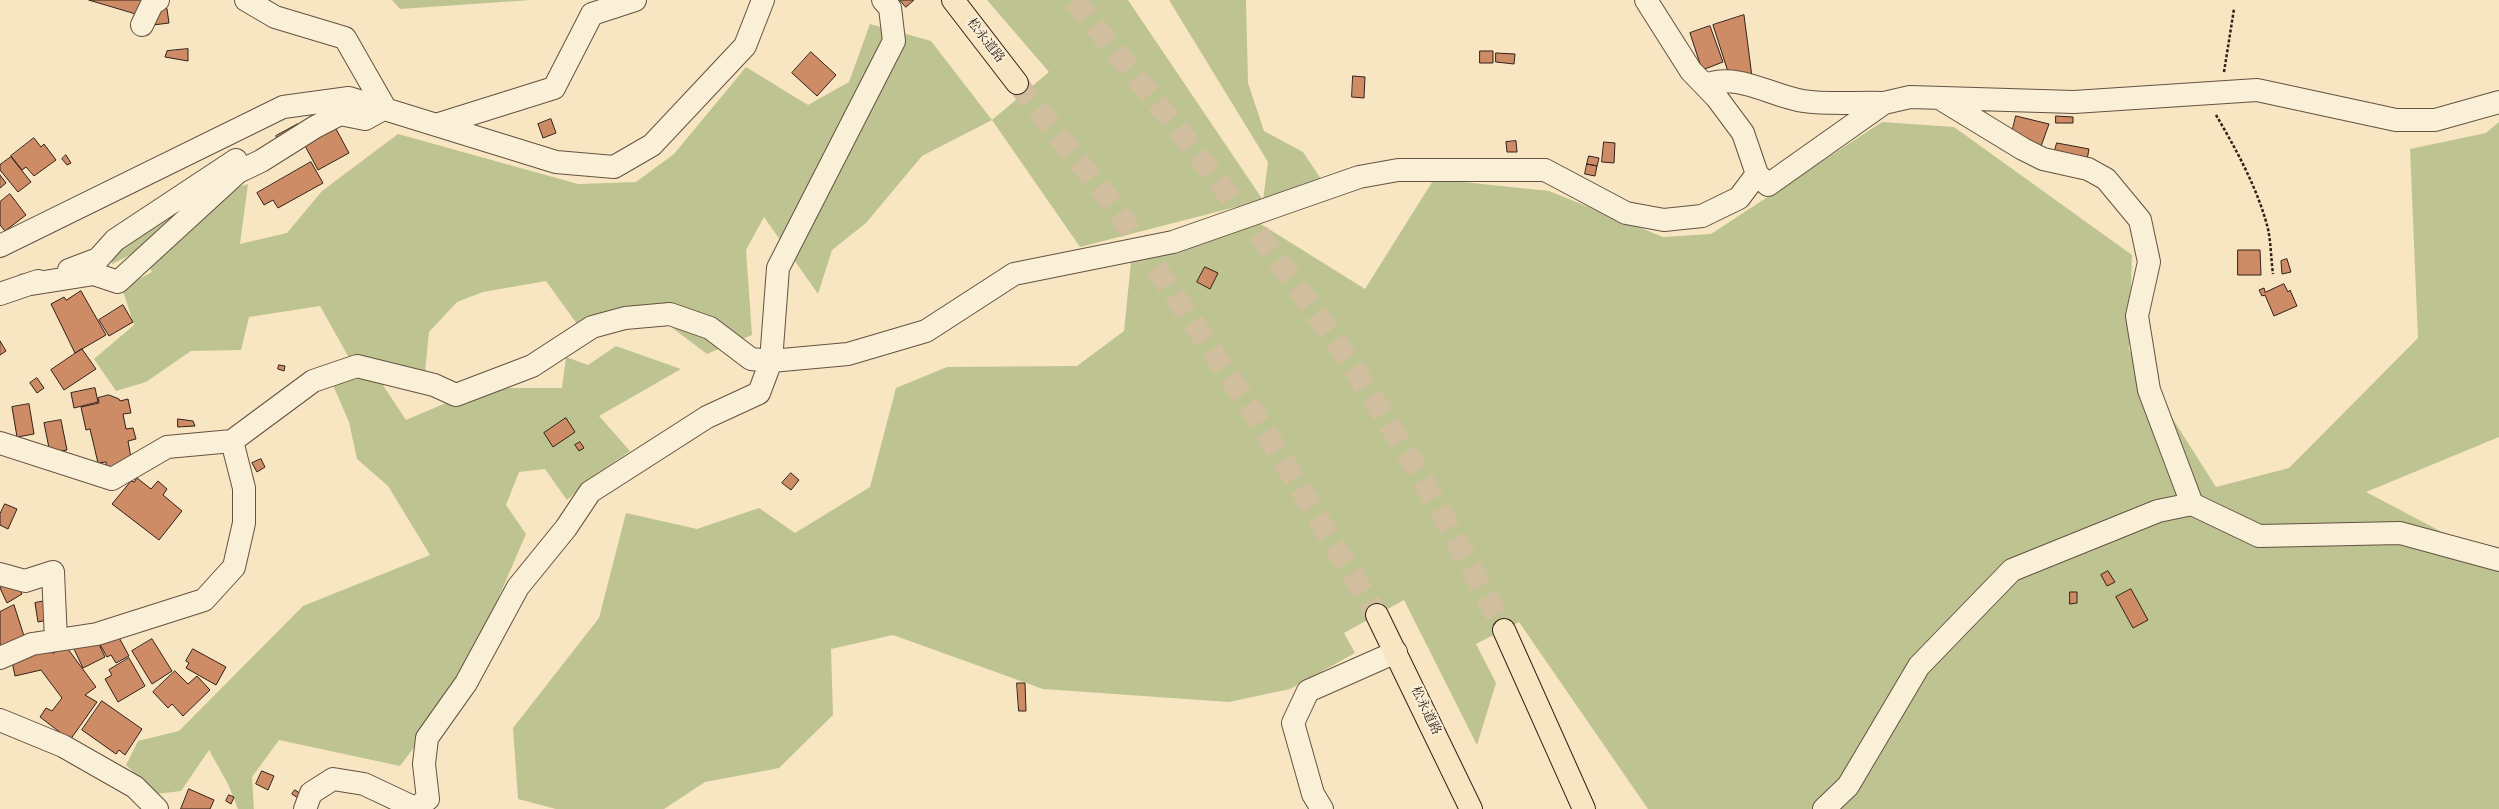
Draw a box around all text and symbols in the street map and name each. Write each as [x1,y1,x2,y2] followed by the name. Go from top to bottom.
[963,16,1007,66] street label: 松永道路
[1407,684,1443,738] street label: 松永道路

